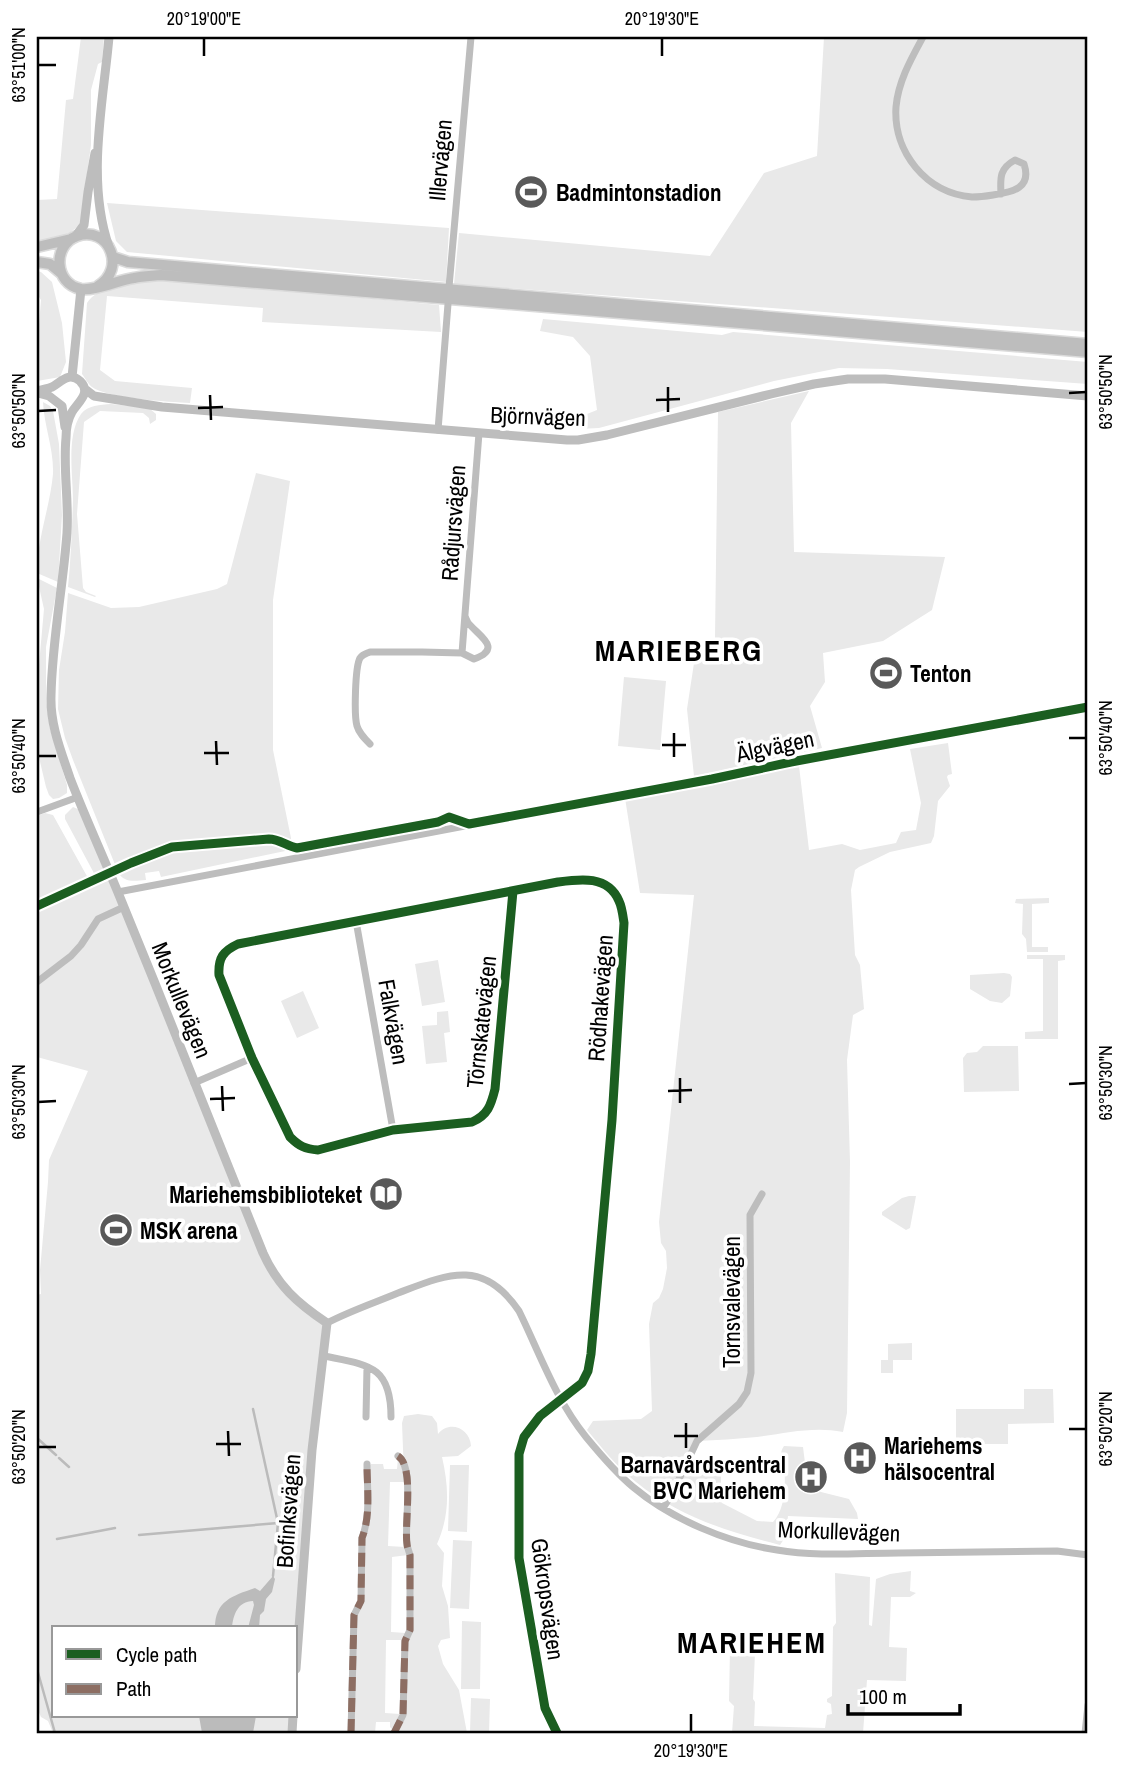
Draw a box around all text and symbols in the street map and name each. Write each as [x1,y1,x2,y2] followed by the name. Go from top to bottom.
[167,6,241,31] text: 20°19'00"E
[625,6,699,31] text: 20°19'30"E
[6,27,31,103] text: 63°51'00"N
[421,118,459,202] street label: Illervägen
[512,173,550,211] sports icon: Badmintonstadion
[556,177,722,208] place label: Badmintonstadion
[1093,354,1118,430] text: 63°50'50"N
[6,373,31,449] text: 63°50'50"N
[490,399,586,433] street label: Björnvägen
[433,464,473,582] street label: Rådjursvägen
[595,630,763,670] district label: MARIEBERG
[867,654,905,692] sports icon: Tenton
[910,658,971,689] place label: Tenton
[1093,700,1118,776] text: 63°50'40"N
[6,718,31,794] text: 63°50'40"N
[732,723,817,770] street label: Älgvägen
[580,934,620,1062] street label: Rödhakevägen
[145,937,219,1063] street label: Morkullevägen
[459,954,503,1090] street label: Törnskatevägen
[371,977,417,1067] street label: Falkvägen
[1093,1045,1118,1121] text: 63°50'30"N
[6,1064,31,1140] text: 63°50'30"N
[367,1175,405,1213] library icon: Mariehemsbiblioteket
[169,1179,362,1210] place label: Mariehemsbiblioteket
[97,1211,135,1249] sports icon: MSK arena
[140,1215,238,1246] place label: MSK arena
[716,1236,747,1368] street label: Tornsvalevägen
[1093,1391,1118,1467] text: 63°50'20"N
[6,1409,31,1485] text: 63°50'20"N
[884,1430,995,1487] place label: Mariehems hälsocentral
[841,1439,879,1477] hospital icon: Mariehems hälsocentral
[620,1449,786,1506] place label: Barnavårdscentral BVC Mariehem
[269,1453,307,1569] street label: Bofinksvägen
[792,1458,830,1496] hospital icon: Barnavårdscentral BVC Mariehem
[777,1513,901,1549] street label: Morkullevägen
[524,1536,572,1662] street label: Gökropsvägen
[677,1622,827,1662] district label: MARIEHEM
[52,1626,298,1718] legend
[116,1640,197,1669] text: Cycle path
[848,1672,960,1716] scale bar
[116,1674,151,1703] text: Path
[859,1682,907,1711] text: 100 m
[654,1738,728,1763] text: 20°19'30"E

